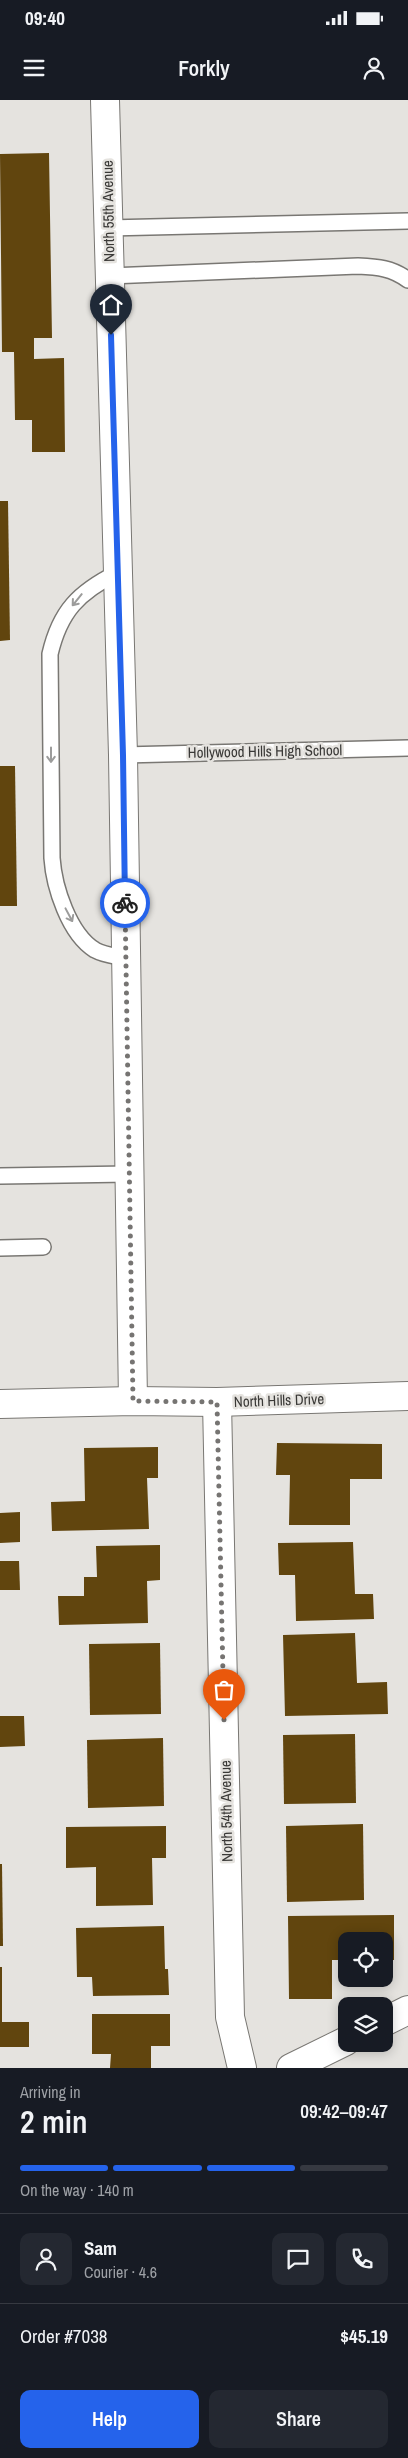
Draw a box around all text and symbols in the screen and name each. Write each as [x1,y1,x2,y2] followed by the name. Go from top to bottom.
[25,5,65,31] text: 09:40
[178,53,230,83] text: Forkly
[20,54,48,82] icon: menu
[360,54,388,82] icon: person
[97,160,119,262] street label: North 55th Avenue
[90,284,132,335] pin
[97,291,125,319] icon: home
[72,593,83,606] one-way arrow
[188,739,342,763] street label: Hollywood Hills High School
[46,747,56,763] one-way arrow
[100,878,150,928] courier
[111,889,139,917] icon: bike
[65,907,74,922] one-way arrow
[234,1388,325,1412] street label: North Hills Drive
[203,1669,245,1720] pin
[210,1676,238,1704] icon: bag
[215,1760,237,1862] street label: North 54th Avenue
[338,1932,393,2052] map controls
[338,1932,393,1987] button: locate
[338,1997,393,2052] button: layers
[20,2081,81,2103] text: Arriving in
[300,2098,388,2124] text: 09:42–09:47
[20,2100,88,2143] text: 2 min
[20,2179,134,2201] text: On the way · 140 m
[20,2233,72,2285] button: person
[272,2233,324,2285] button: chat
[336,2233,388,2285] button: phone
[84,2235,117,2261] text: Sam
[84,2261,157,2283] text: Courier · 4.6
[20,2323,107,2349] text: Order #7038
[340,2323,388,2349] text: $45.19
[20,2390,199,2448] button: Help
[209,2390,388,2448] button: Share

